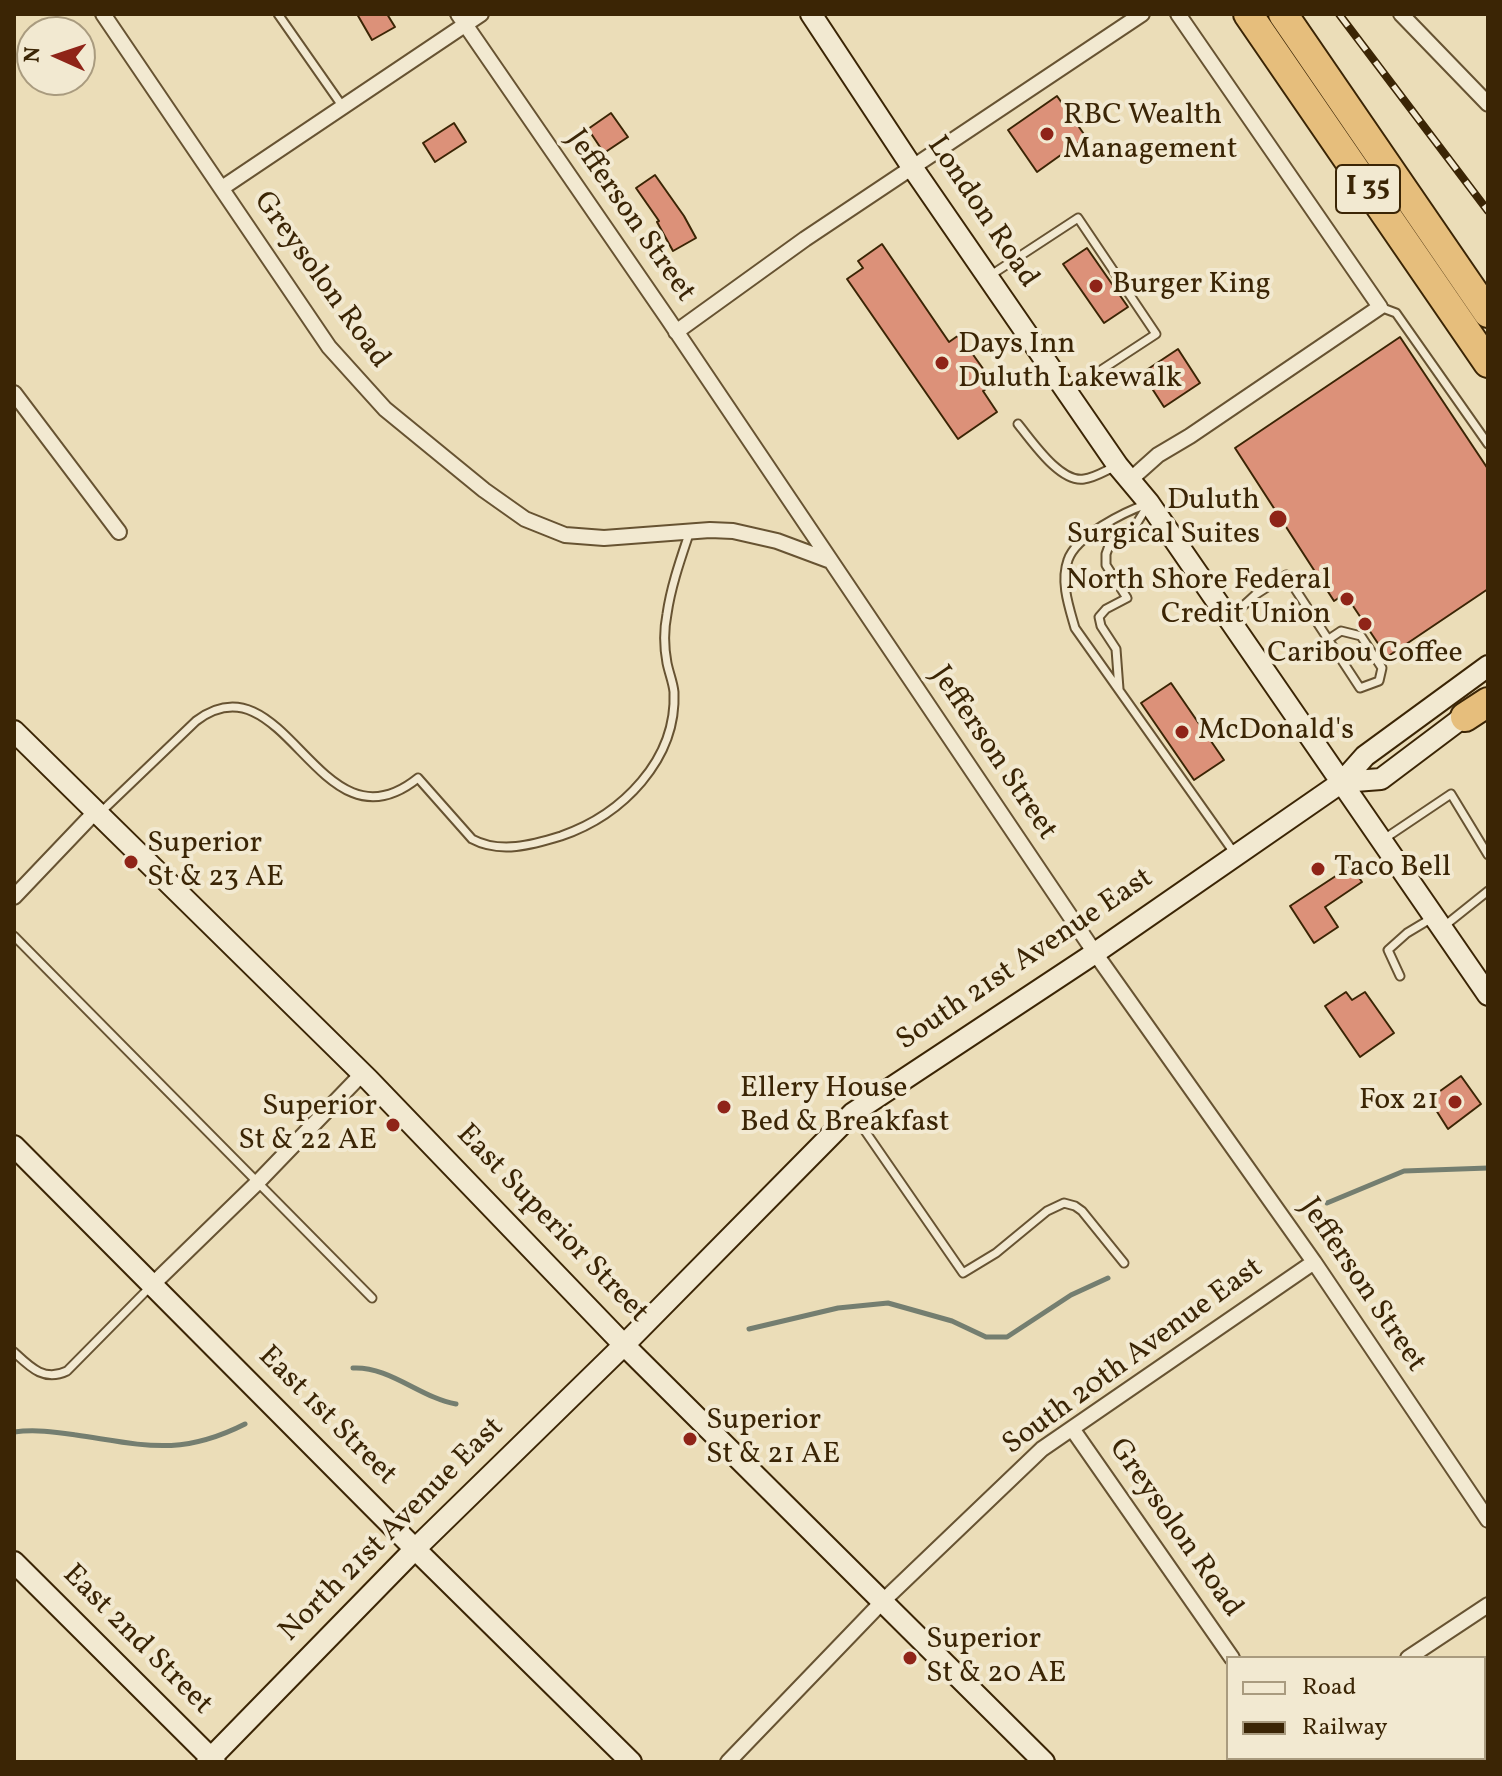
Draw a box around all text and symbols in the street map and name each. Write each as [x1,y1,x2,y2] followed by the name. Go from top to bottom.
[16,16,96,96] north arrow
[18,46,49,64] text: N
[1063,99,1237,170] place label: RBC Wealth Management
[556,124,702,310] street label: Jefferson Street
[1038,125,1056,143] marker: RBC Wealth Management
[917,130,1045,296] street label: London Road
[1336,165,1400,213] road number: I 35
[244,186,396,376] street label: Greysolon Road
[1112,268,1271,304] place label: Burger King
[1087,277,1105,295] marker: Burger King
[958,328,1182,398] place label: Days Inn Duluth Lakewalk
[933,354,951,372] marker: Days Inn Duluth Lakewalk
[1066,484,1260,554] place label: Duluth Surgical Suites
[1267,508,1289,530] marker: Duluth Surgical Suites
[1065,564,1331,634] place label: North Shore Federal Credit Union
[1338,590,1356,608] marker: North Shore Federal Credit Union
[1356,615,1374,633] marker: Caribou Coffee
[1267,637,1463,673] place label: Caribou Coffee
[921,660,1063,848] street label: Jefferson Street
[1198,714,1354,750] place label: McDonald's
[1173,723,1191,741] marker: McDonald's
[147,827,284,898] place label: Superior St & 23 AE
[1334,851,1451,887] place label: Taco Bell
[122,853,140,871] marker: Superior St & 23 AE
[1309,860,1327,878] marker: Taco Bell
[891,862,1161,1060] street label: South 21st Avenue East
[740,1072,949,1142] place label: Ellery House Bed & Breakfast
[1359,1084,1439,1120] place label: Fox 21
[238,1090,377,1160] place label: Superior St & 22 AE
[1446,1093,1464,1111] marker: Fox 21
[715,1098,733,1116] marker: Ellery House Bed & Breakfast
[384,1116,402,1134] marker: Superior St & 22 AE
[447,1118,655,1332] street label: East Superior Street
[1290,1192,1432,1380] street label: Jefferson Street
[997,1252,1271,1464] street label: South 20th Avenue East
[249,1340,403,1494] street label: East 1st Street
[706,1404,840,1474] place label: Superior St & 21 AE
[273,1411,513,1651] street label: North 21st Avenue East
[681,1430,699,1448] marker: Superior St & 21 AE
[1099,1433,1249,1625] street label: Greysolon Road
[53,1558,219,1724] street label: East 2nd Street
[926,1623,1066,1694] place label: Superior St & 20 AE
[901,1649,919,1667] marker: Superior St & 20 AE
[1226,1656,1486,1760] legend
[1302,1671,1356,1705] text: Road
[1302,1711,1388,1745] text: Railway

